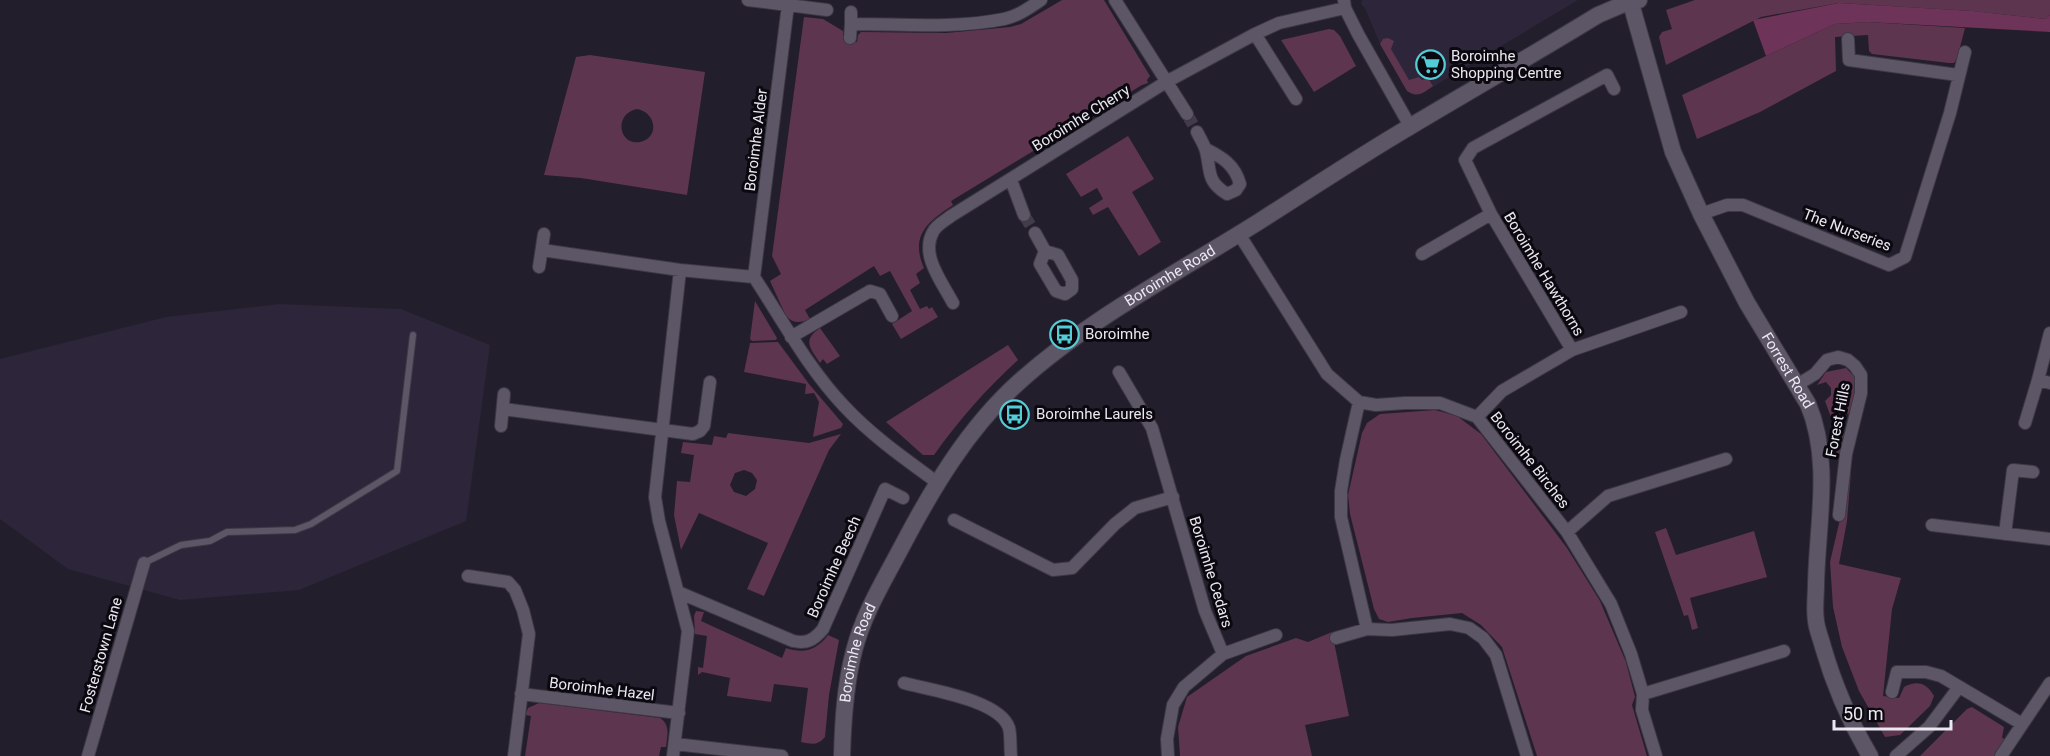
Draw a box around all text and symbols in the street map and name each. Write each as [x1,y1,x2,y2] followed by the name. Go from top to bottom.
[1451,47,1561,82] place label: Boroimhe Shopping Centre
[1414,49,1446,81] supermarket icon: Boroimhe Shopping Centre
[1029,81,1133,155] street label: Boroimhe Cherry
[741,88,771,192] street label: Boroimhe Alder
[1800,205,1894,255] street label: The Nurseries
[1500,209,1588,339] street label: Boroimhe Hawthorns
[1121,241,1219,310] street label: Boroimhe Road
[1048,318,1080,350] bus stop icon: Boroimhe
[1085,325,1149,343] place label: Boroimhe
[1758,329,1818,412] street label: Forrest Road
[1822,381,1854,459] street label: Forest Hills
[999,398,1031,430] bus stop icon: Boroimhe Laurels
[1036,405,1153,423] place label: Boroimhe Laurels
[1487,408,1573,512] street label: Boroimhe Birches
[804,513,864,621] street label: Boroimhe Beech
[1186,514,1236,630] street label: Boroimhe Cedars
[76,595,126,715] street label: Fosterstown Lane
[836,600,880,703] street label: Boroimhe Road
[548,674,656,704] street label: Boroimhe Hazel
[1834,693,1951,731] scale bar
[1843,703,1883,724] text: 50 m

